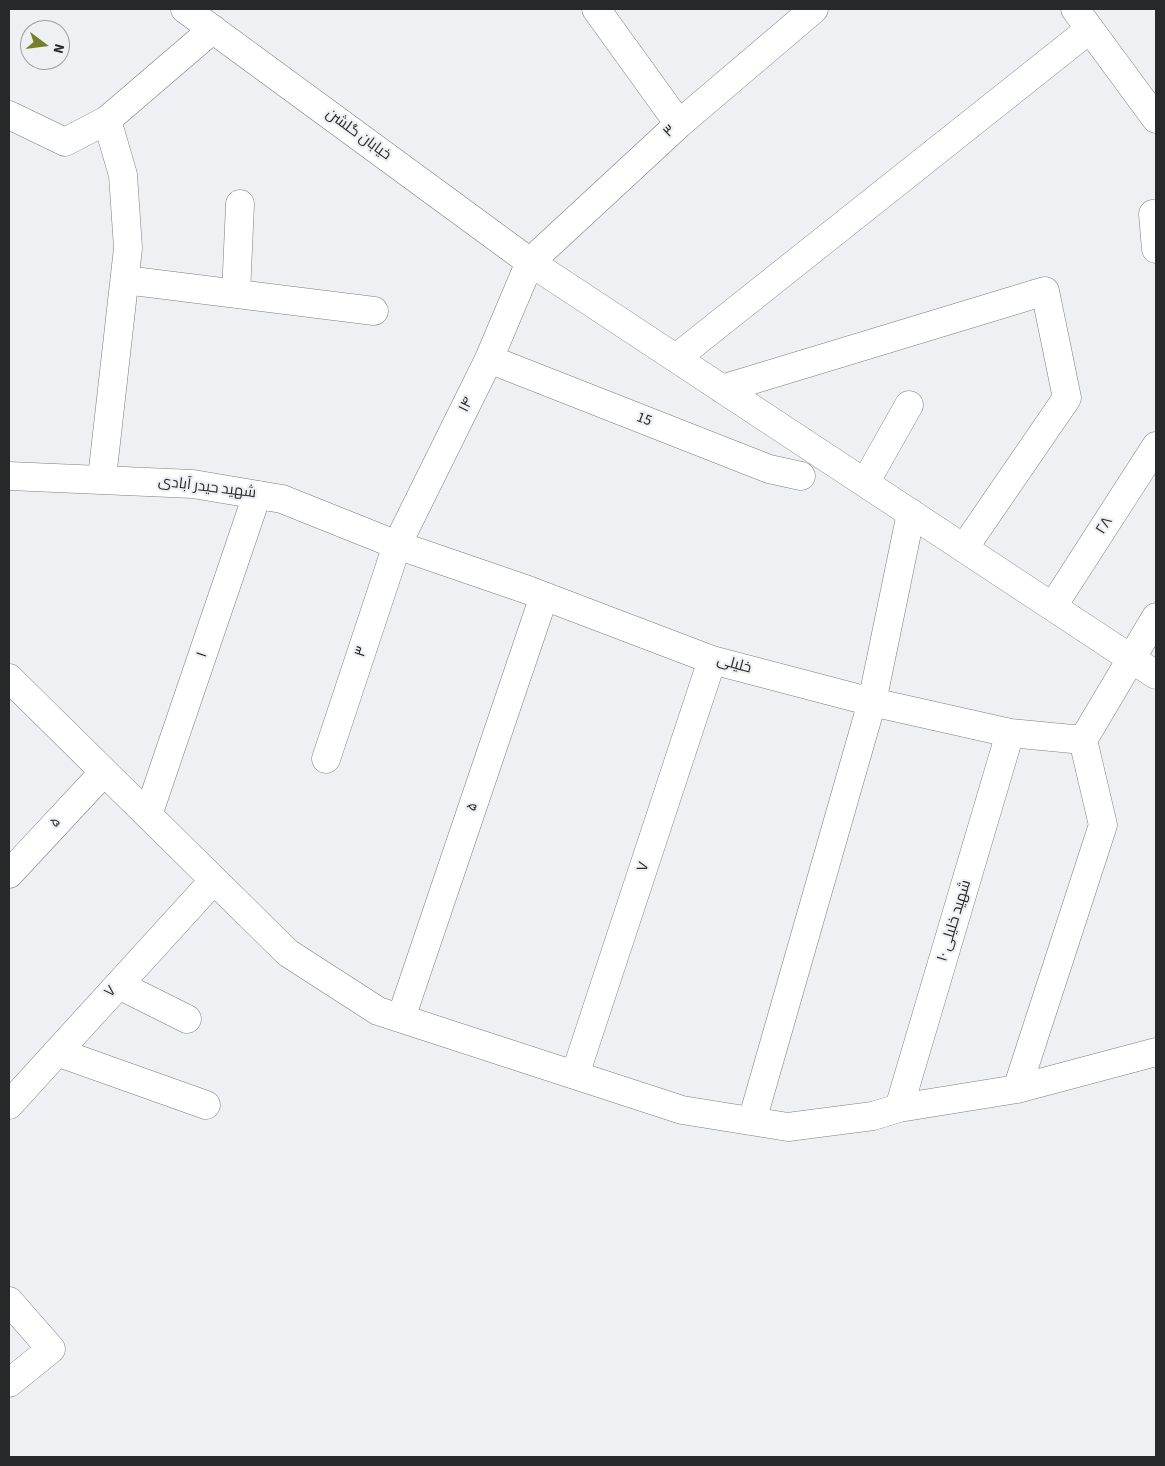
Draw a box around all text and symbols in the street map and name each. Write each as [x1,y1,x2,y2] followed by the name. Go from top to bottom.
[20,20,70,70] north arrow
[48,42,69,56] text: N
[322,105,394,165] street label: خیابان گلشن
[660,122,680,142] street label: ۳
[456,394,478,416] street label: ۱۴
[634,409,654,431] street label: 15
[157,473,257,503] street label: شهید حیدر آبادی
[1093,514,1117,538] street label: ۲۸
[352,644,372,660] street label: ۳
[194,650,212,660] street label: ۱
[715,652,753,678] street label: خلیلی
[463,800,483,814] street label: ۵
[47,814,65,832] street label: ۵
[634,860,654,874] street label: ۷
[934,878,976,964] street label: شهید خلیلی ۱۰
[101,982,121,1002] street label: ۷

